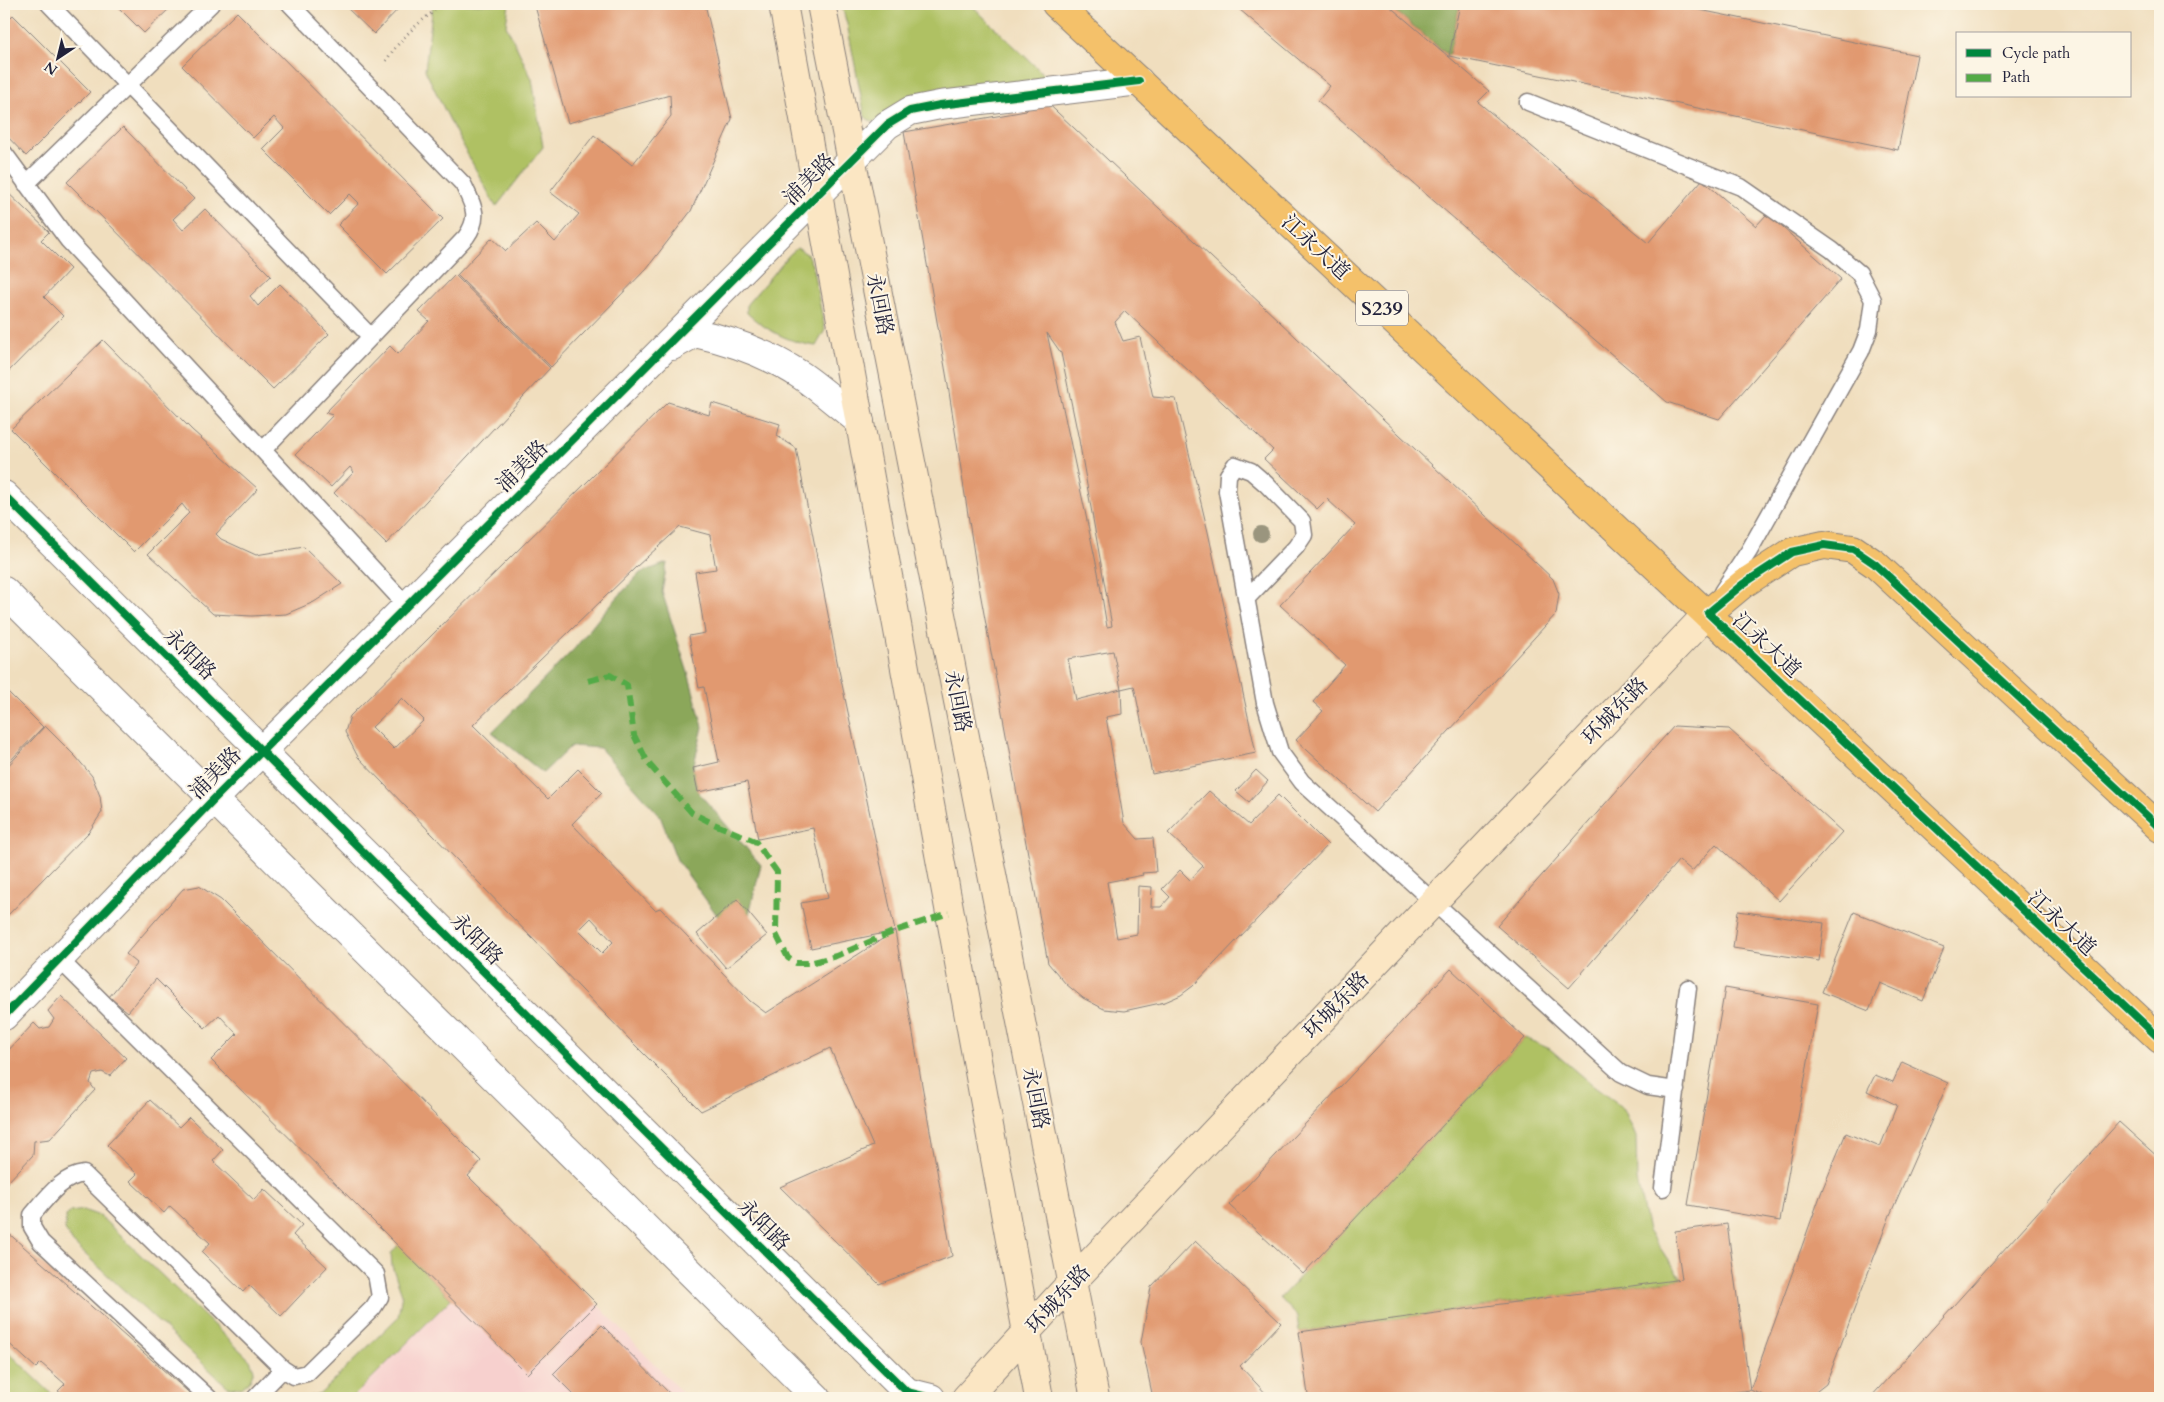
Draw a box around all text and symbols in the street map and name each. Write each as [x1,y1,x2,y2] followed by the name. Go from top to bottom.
[32,32,82,82] north arrow
[1956,32,2132,98] legend
[2002,43,2071,63] text: Cycle path
[40,57,61,80] text: N
[2002,67,2031,87] text: Path
[777,147,842,212] street label: 浦美路
[1275,208,1356,287] street label: 江永大道
[859,270,900,338] street label: 永回路
[1356,290,1408,326] road number: S239
[490,434,555,499] street label: 浦美路
[1726,606,1807,685] street label: 江永大道
[157,622,222,687] street label: 永阳路
[937,667,978,735] street label: 永回路
[1576,671,1655,752] street label: 环城东路
[183,741,248,806] street label: 浦美路
[2021,884,2102,963] street label: 江永大道
[444,907,509,972] street label: 永阳路
[1297,965,1376,1046] street label: 环城东路
[1015,1064,1056,1132] street label: 永回路
[731,1193,796,1258] street label: 永阳路
[1019,1258,1097,1340] street label: 环城东路

